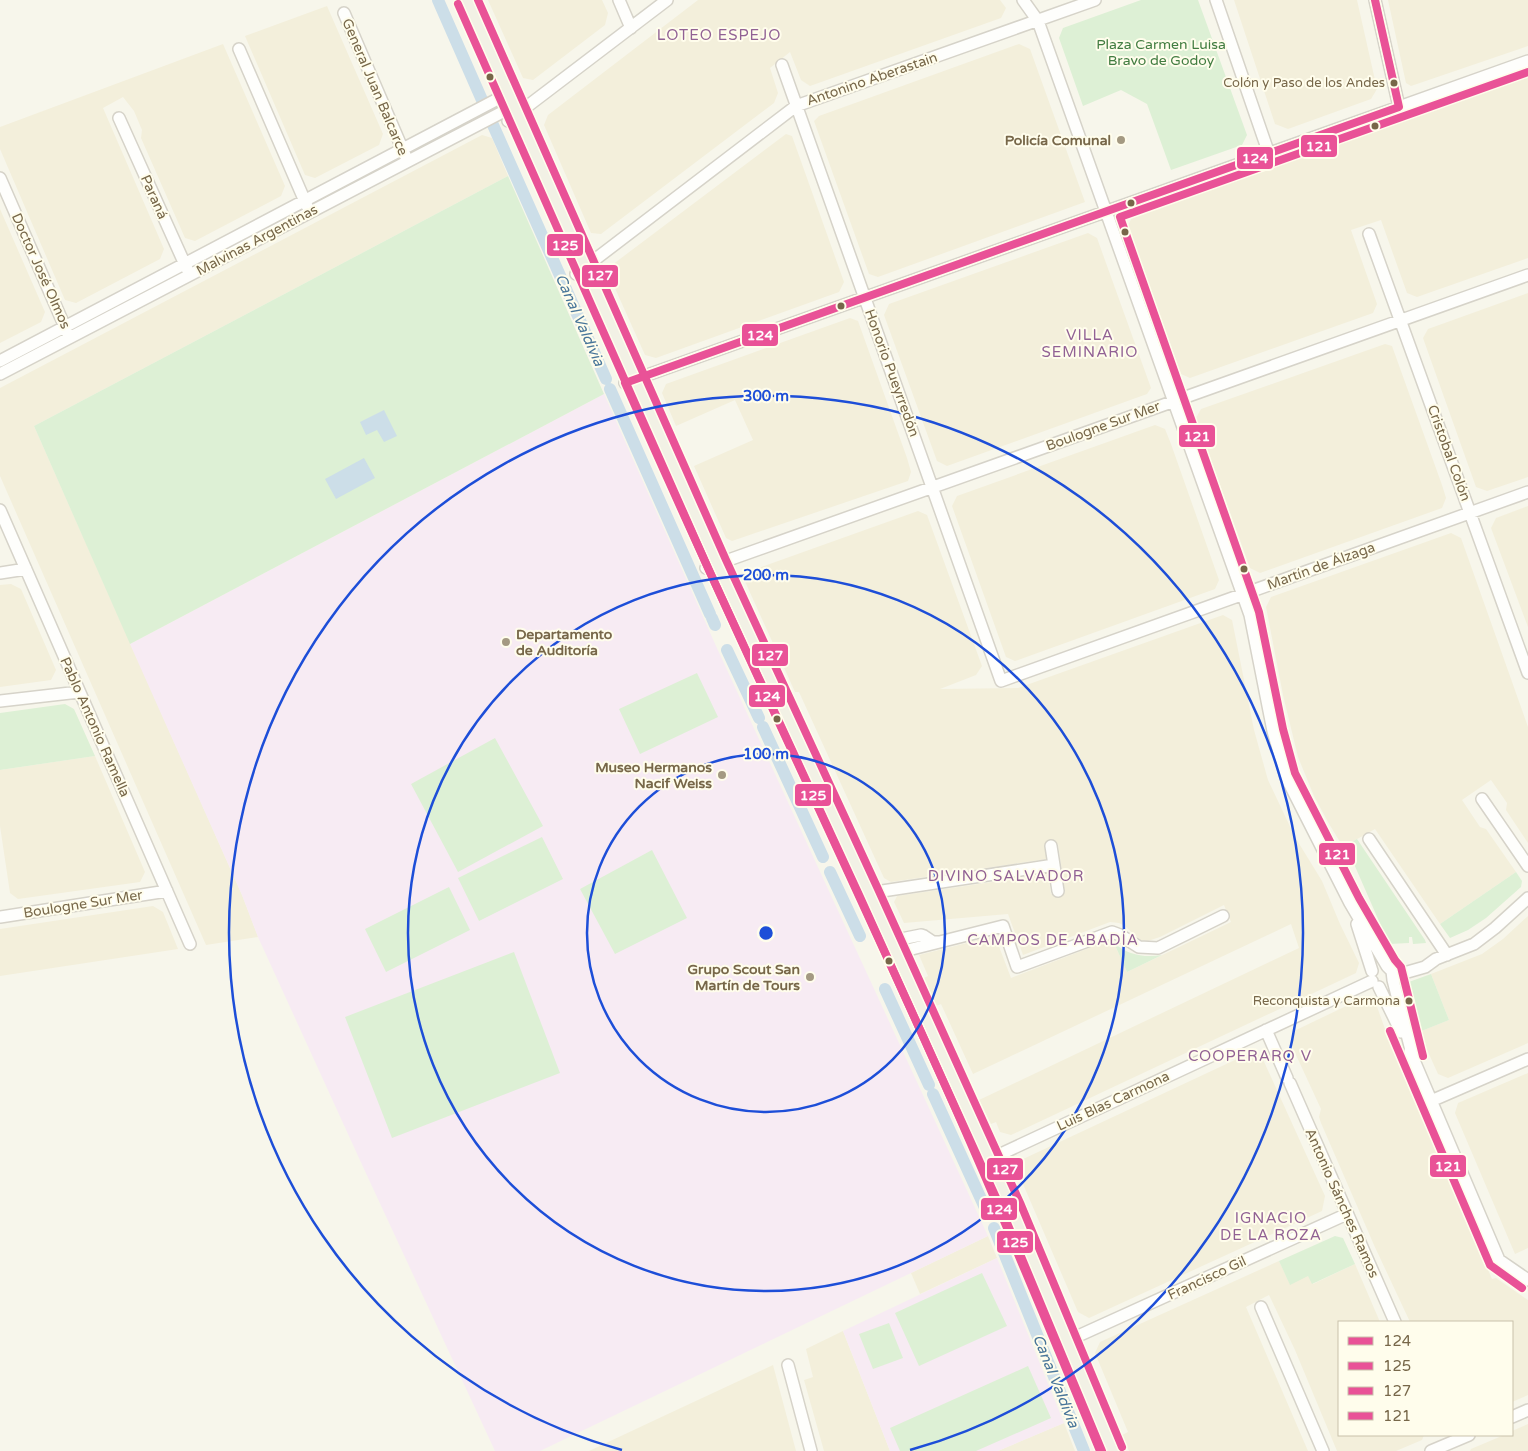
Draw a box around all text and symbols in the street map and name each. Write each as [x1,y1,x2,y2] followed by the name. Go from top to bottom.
[338,16,412,158] street label: General Juan Balcarce
[657,26,781,44] district label: LOTEO ESPEJO
[1096,36,1226,69] park label: Plaza Carmen Luisa Bravo de Godoy
[804,49,940,109] street label: Antonino Aberastain
[485,72,495,82] unlabelled marker
[1223,75,1385,91] place label: Colón y Paso de los Andes
[1389,78,1399,88] marker: Colón y Paso de los Andes
[1370,121,1380,131] unlabelled marker
[1005,132,1111,149] place label: Policía Comunal
[1115,134,1127,146] marker: Policía Comunal
[1300,134,1338,158] line badge: 121
[1306,138,1332,155] text: 121
[1236,146,1274,170] line badge: 124
[1242,150,1268,167] text: 124
[137,172,171,222] street label: Paraná
[1126,198,1136,208] unlabelled marker
[193,201,321,279] street label: Malvinas Argentinas
[8,210,74,332] street label: Doctor José Olmos
[1120,227,1130,237] unlabelled marker
[546,233,584,257] line badge: 125
[552,237,578,254] text: 125
[581,264,619,288] line badge: 127
[587,267,613,284] text: 127
[552,271,609,369] water label: Canal Valdivia
[836,301,846,311] unlabelled marker
[861,307,923,439] street label: Honorio Pueyrredón
[741,323,779,347] line badge: 124
[1042,326,1138,361] district label: VILLA SEMINARIO
[747,327,773,344] text: 124
[743,387,789,405] text: 300 m
[1044,397,1163,455] street label: Boulogne Sur Mer
[1424,403,1474,503] street label: Cristobal Colón
[1178,424,1216,448] line badge: 121
[1184,428,1210,445] text: 121
[1265,539,1377,593] street label: Martín de Álzaga
[1239,564,1249,574] unlabelled marker
[743,566,789,584] text: 200 m
[516,626,613,659] place label: Departamento de Auditoría
[500,636,512,648] marker: Departamento de Auditoría
[751,643,789,667] line badge: 127
[757,647,783,664] text: 127
[56,654,134,800] street label: Pablo Antonio Ramella
[748,684,786,708] line badge: 124
[754,688,780,705] text: 124
[772,714,782,724] unlabelled marker
[743,745,789,763] text: 100 m
[595,759,712,792] place label: Museo Hermanos Nacif Weiss
[716,769,728,781] marker: Museo Hermanos Nacif Weiss
[794,783,832,807] line badge: 125
[800,787,826,804] text: 125
[1318,842,1356,866] line badge: 121
[1324,846,1350,863] text: 121
[928,867,1084,885] district label: DIVINO SALVADOR
[22,886,144,922] street label: Boulogne Sur Mer
[757,924,775,942] centre of rings
[967,931,1139,949] district label: CAMPOS DE ABADÍA
[884,956,894,966] unlabelled marker
[687,961,800,994] place label: Grupo Scout San Martín de Tours
[804,971,816,983] marker: Grupo Scout San Martín de Tours
[1253,993,1400,1009] place label: Reconquista y Carmona
[1404,996,1414,1006] marker: Reconquista y Carmona
[1188,1047,1312,1065] district label: COOPERARQ V
[1054,1067,1172,1135] street label: Luis Blas Carmona
[1301,1126,1383,1281] street label: Antonio Sánches Ramos
[1429,1154,1467,1178] line badge: 121
[986,1157,1024,1181] line badge: 127
[1435,1158,1461,1175] text: 121
[992,1161,1018,1178] text: 127
[980,1197,1018,1221] line badge: 124
[986,1201,1012,1218] text: 124
[1220,1209,1322,1244] district label: IGNACIO DE LA ROZA
[996,1230,1034,1254] line badge: 125
[1002,1234,1028,1251] text: 125
[1165,1252,1249,1304] street label: Francisco Gil
[1338,1321,1513,1436] legend
[1029,1332,1083,1431] water label: Canal Valdivia
[1383,1332,1411,1350] text: 124
[1383,1357,1411,1375] text: 125
[1383,1382,1411,1400] text: 127
[1383,1407,1411,1425] text: 121

